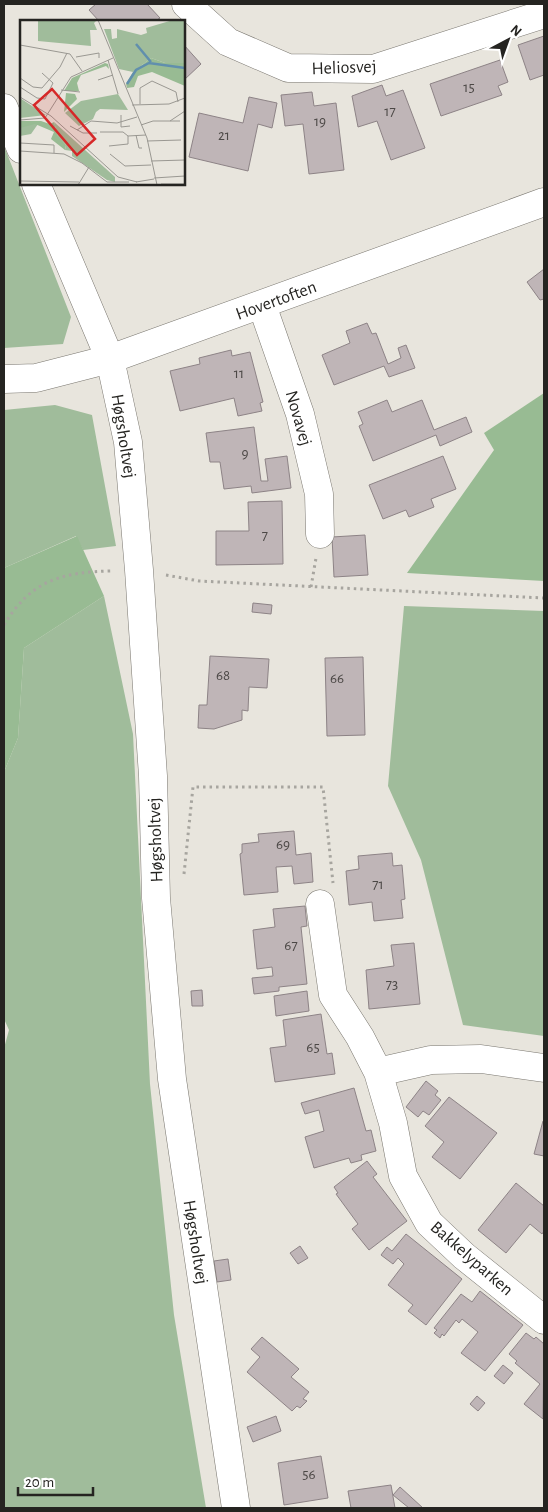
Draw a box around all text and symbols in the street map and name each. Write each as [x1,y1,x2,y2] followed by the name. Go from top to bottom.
[483,15,533,65] north arrow
[20,20,185,185] inset map
[508,22,524,39] text: N
[311,58,377,78] street label: Heliosvej
[463,80,475,95] house number: 15
[384,104,396,119] house number: 17
[314,114,326,129] house number: 19
[218,128,230,143] house number: 21
[233,278,319,324] street label: Hovertoften
[234,366,244,381] house number: 11
[282,389,314,448] street label: Novavej
[107,393,139,480] street label: Høgsholtvej
[241,446,249,461] house number: 9
[262,528,268,543] house number: 7
[216,668,230,683] house number: 68
[330,671,344,686] house number: 66
[146,797,166,883] street label: Høgsholtvej
[276,837,290,852] house number: 69
[372,877,384,892] house number: 71
[284,938,298,953] house number: 67
[386,977,398,992] house number: 73
[306,1040,320,1055] house number: 65
[179,1199,211,1286] street label: Høgsholtvej
[427,1218,516,1299] street label: Bakkelyparken
[18,1464,92,1496] scale bar
[302,1467,316,1482] house number: 56
[25,1475,54,1490] text: 20 m

